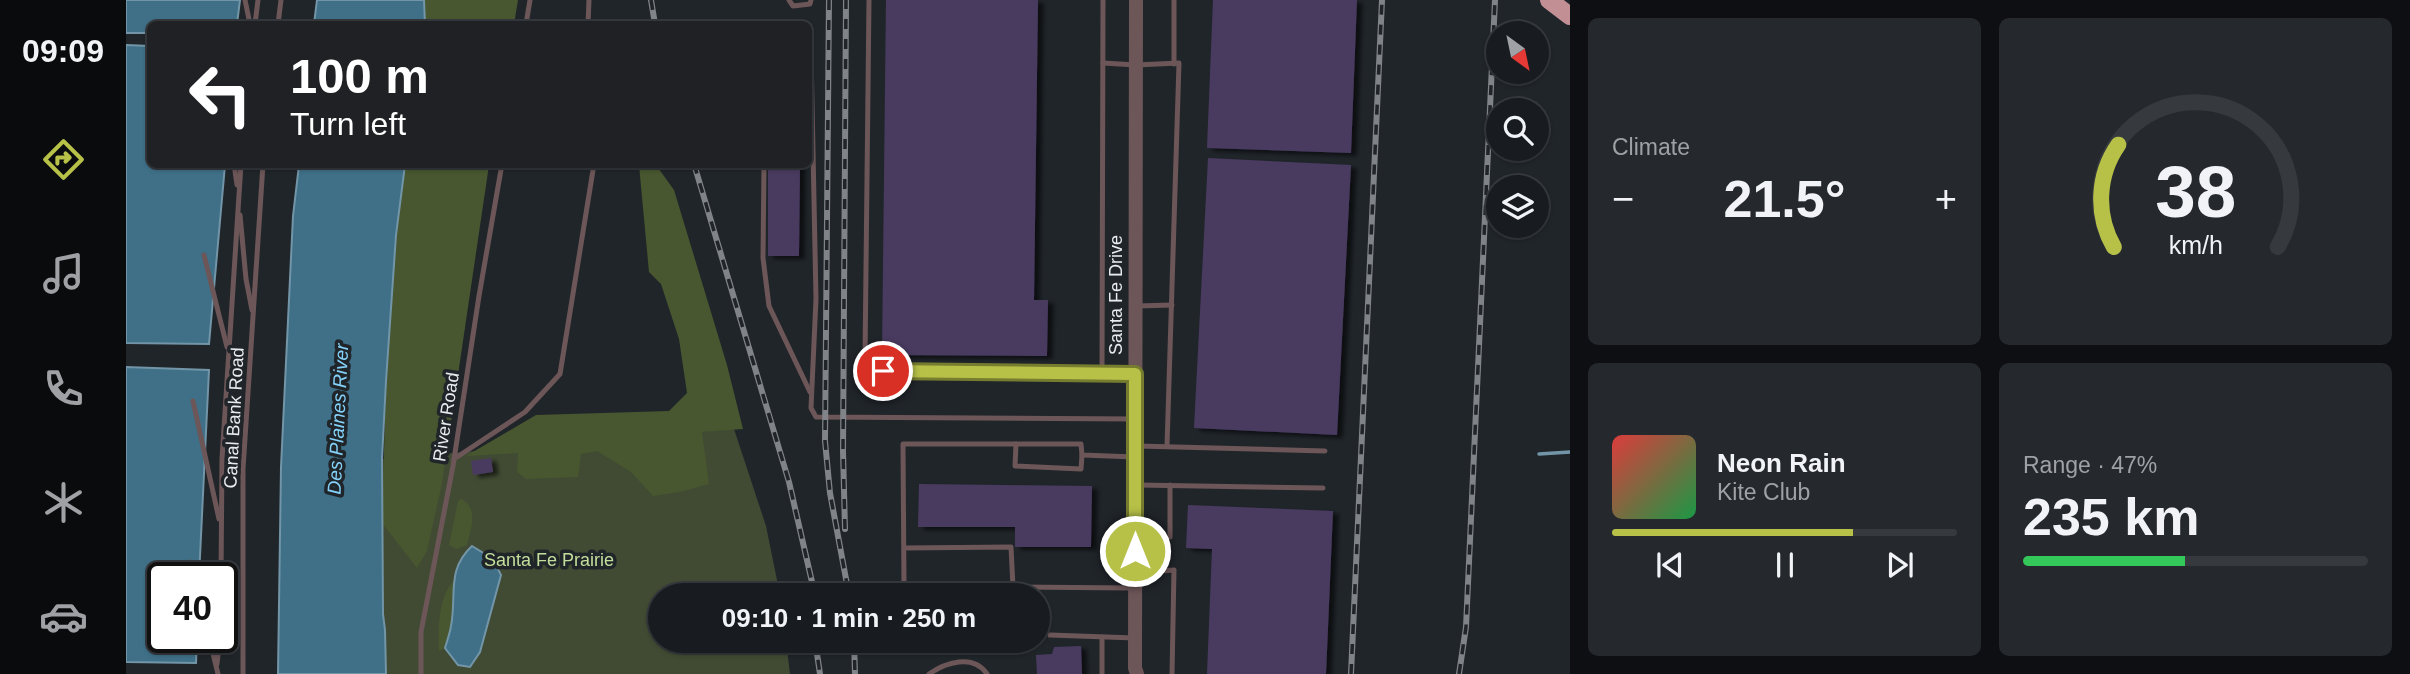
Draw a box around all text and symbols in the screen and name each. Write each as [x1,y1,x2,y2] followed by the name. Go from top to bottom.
[1486,21,1549,84] north arrow
[1486,21,1549,238] map controls
[22,33,104,69] text: 09:09
[175,49,266,140] icon: left
[290,49,429,103] text: 100 m
[1486,98,1549,161] button: search
[290,106,406,142] text: Turn left
[1612,134,1690,160] text: Climate
[39,135,88,184] icon: directions
[2155,152,2236,233] text: 38
[1723,170,1846,228] text: 21.5°
[1486,175,1549,238] button: layers
[1612,178,1634,220] text: −
[1935,178,1957,220] text: +
[2168,231,2223,259] text: km/h
[1106,235,1126,355] street label: Santa Fe Drive
[39,249,88,298] icon: music
[853,341,913,401] pin
[324,342,352,495] water label: Des Plaines River
[220,347,248,489] street label: Canal Bank Road
[864,352,902,390] icon: arrive
[39,364,88,413] icon: phone
[429,371,463,463] street label: River Road
[1717,448,1846,478] text: Neon Rain
[2023,452,2157,478] text: Range · 47%
[39,478,88,527] icon: climate
[1717,479,1810,505] text: Kite Club
[2023,488,2199,546] text: 235 km
[1098,514,1172,588] position arrow
[1651,546,1689,584] icon: previous
[1766,546,1804,584] icon: pause
[1881,546,1919,584] icon: next
[484,550,614,570] park label: Santa Fe Prairie
[147,562,238,653] speed limit sign: 40
[39,592,88,641] icon: car
[722,603,976,633] text: 09:10 · 1 min · 250 m

